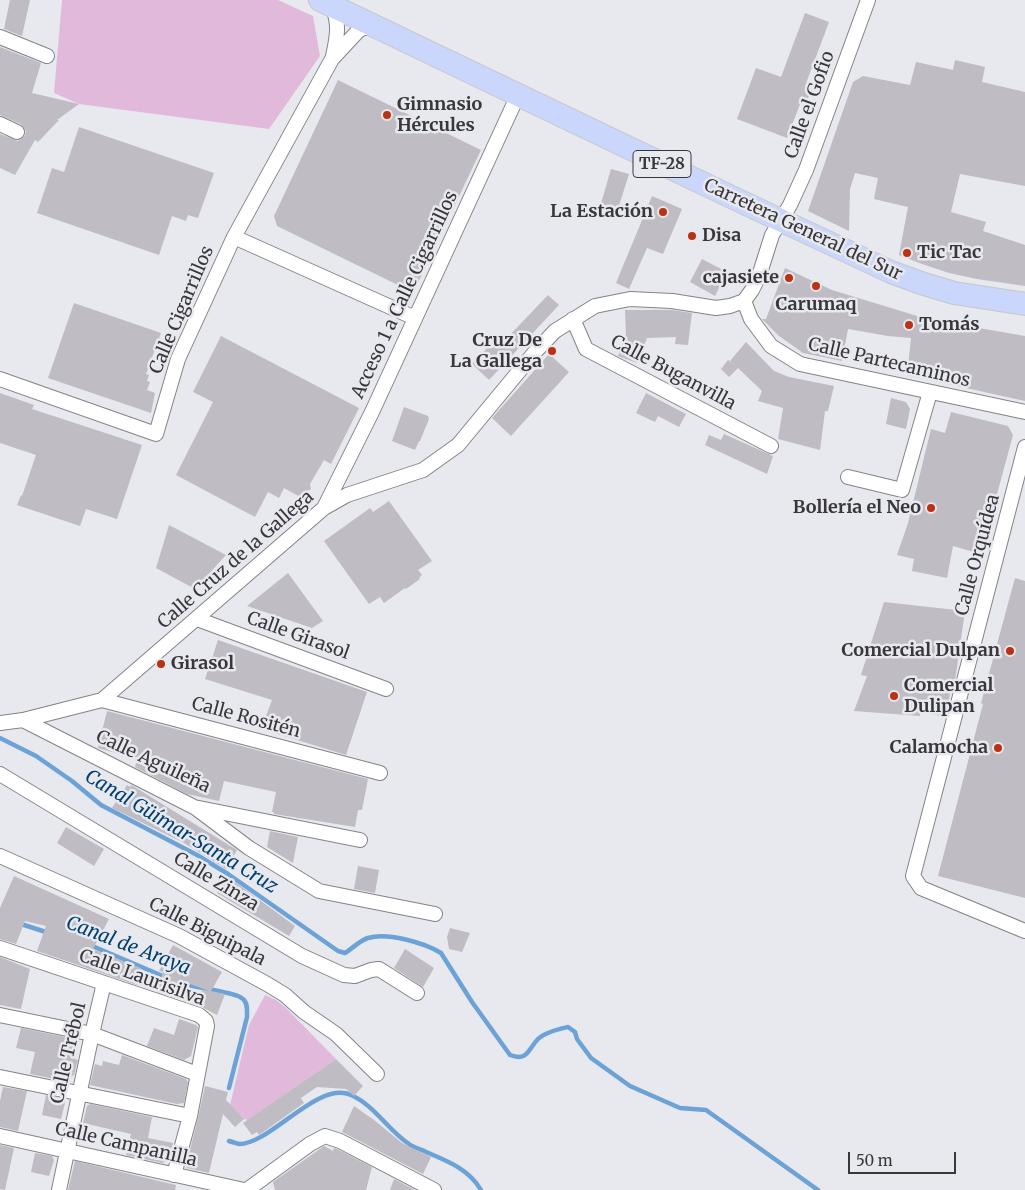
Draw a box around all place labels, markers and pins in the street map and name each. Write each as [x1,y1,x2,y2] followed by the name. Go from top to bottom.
[397,94,482,136] place label: Gimnasio Hércules
[381,109,393,121] marker: Gimnasio Hércules
[550,201,653,223] place label: La Estación
[657,206,669,218] marker: La Estación
[702,225,741,247] place label: Disa
[686,230,698,242] marker: Disa
[917,242,981,264] place label: Tic Tac
[901,247,913,259] marker: Tic Tac
[703,267,779,289] place label: cajasiete
[783,272,795,284] marker: cajasiete
[810,280,822,292] marker: Carumaq
[776,294,856,316] place label: Carumaq
[919,314,980,336] place label: Tomás
[903,319,915,331] marker: Tomás
[450,330,542,372] place label: Cruz De La Gallega
[546,345,558,357] marker: Cruz De La Gallega
[793,497,921,519] place label: Bollería el Neo
[925,502,937,514] marker: Bollería el Neo
[842,640,1000,662] place label: Comercial Dulpan
[1004,645,1016,657] marker: Comercial Dulpan
[171,653,234,675] place label: Girasol
[155,658,167,670] marker: Girasol
[904,675,993,718] place label: Comercial Dulipan
[888,690,900,702] marker: Comercial Dulipan
[890,737,988,759] place label: Calamocha
[992,742,1004,754] marker: Calamocha

